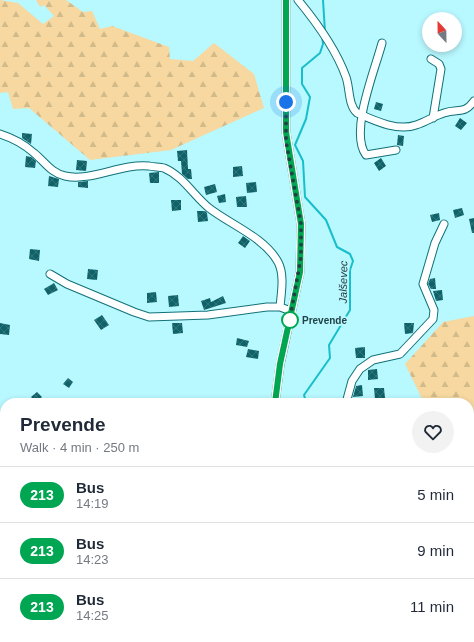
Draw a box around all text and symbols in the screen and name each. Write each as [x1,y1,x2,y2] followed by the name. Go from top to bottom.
[422,12,462,52] north arrow
[422,12,462,52] map controls
[276,92,296,112] your location
[337,260,349,304] water label: Jalševec
[281,311,299,329] marker: Prevende
[302,315,347,326] place label: Prevende
[412,411,454,453] button: heart
[20,414,106,435] text: Prevende
[20,440,139,455] text: Walk · 4 min · 250 m
[76,479,104,496] text: Bus
[417,486,454,503] text: 5 min
[30,487,54,503] text: 213
[76,496,109,511] text: 14:19
[76,535,104,552] text: Bus
[417,542,454,559] text: 9 min
[30,543,54,559] text: 213
[76,552,109,567] text: 14:23
[76,591,104,608] text: Bus
[410,598,454,615] text: 11 min
[30,599,54,615] text: 213
[76,608,109,623] text: 14:25

